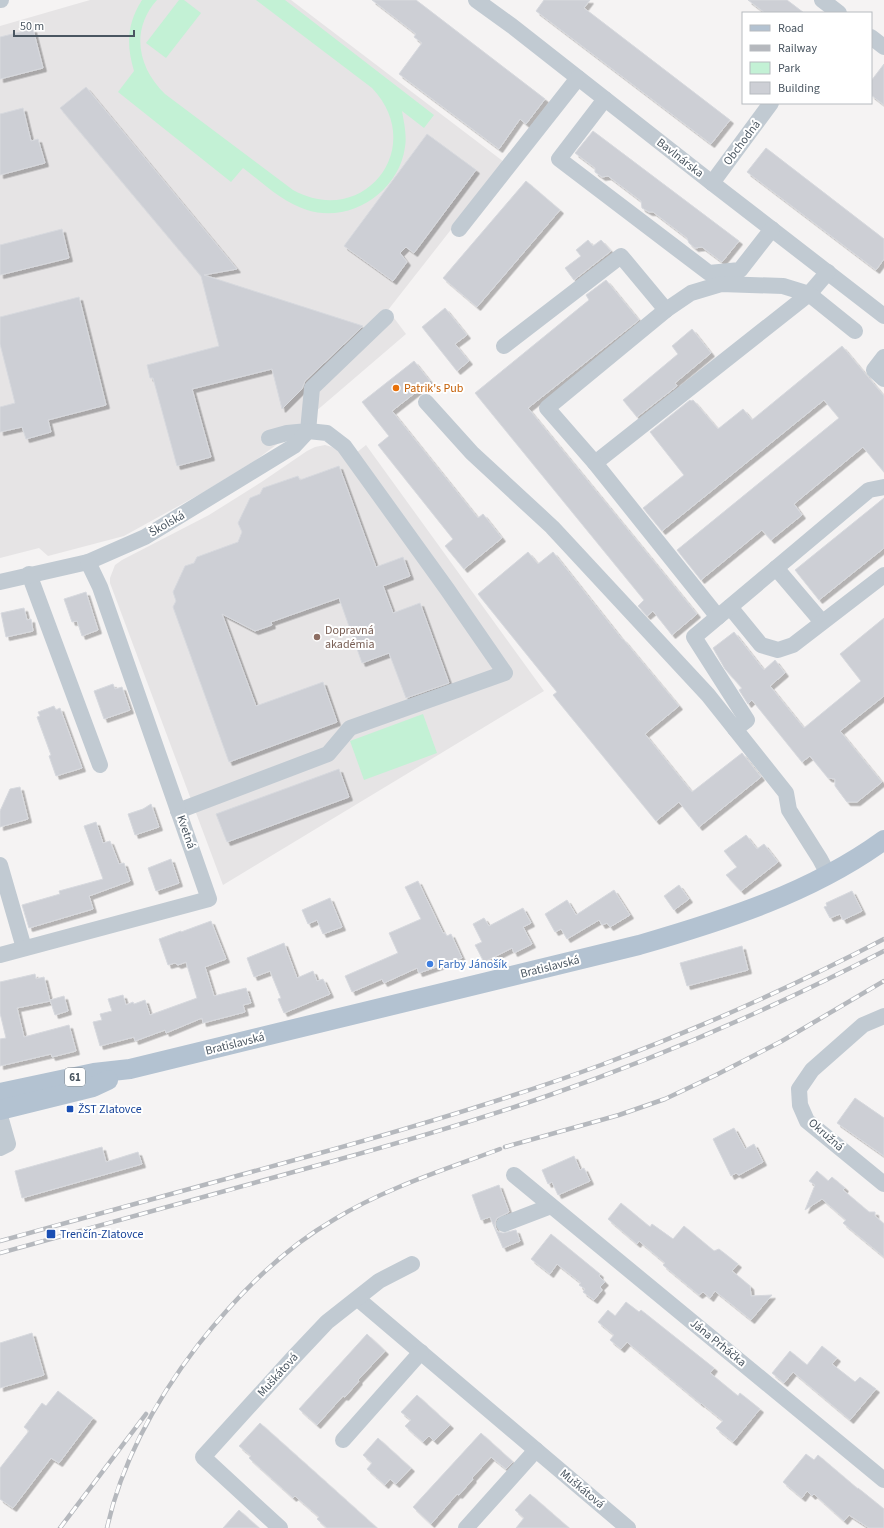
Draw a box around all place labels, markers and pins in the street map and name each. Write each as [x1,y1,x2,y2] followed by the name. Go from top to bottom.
[404,380,464,397] place label: Patrik's Pub
[391,383,401,393] marker: Patrik's Pub
[325,622,374,653] place label: Dopravná akadémia
[312,632,322,642] marker: Dopravná akadémia
[438,956,507,973] place label: Farby Jánošík
[425,959,435,969] marker: Farby Jánošík
[78,1101,142,1118] place label: ŽST Zlatovce
[65,1104,75,1114] marker: ŽST Zlatovce
[60,1226,143,1243] place label: Trenčín-Zlatovce
[45,1228,57,1240] marker: Trenčín-Zlatovce

